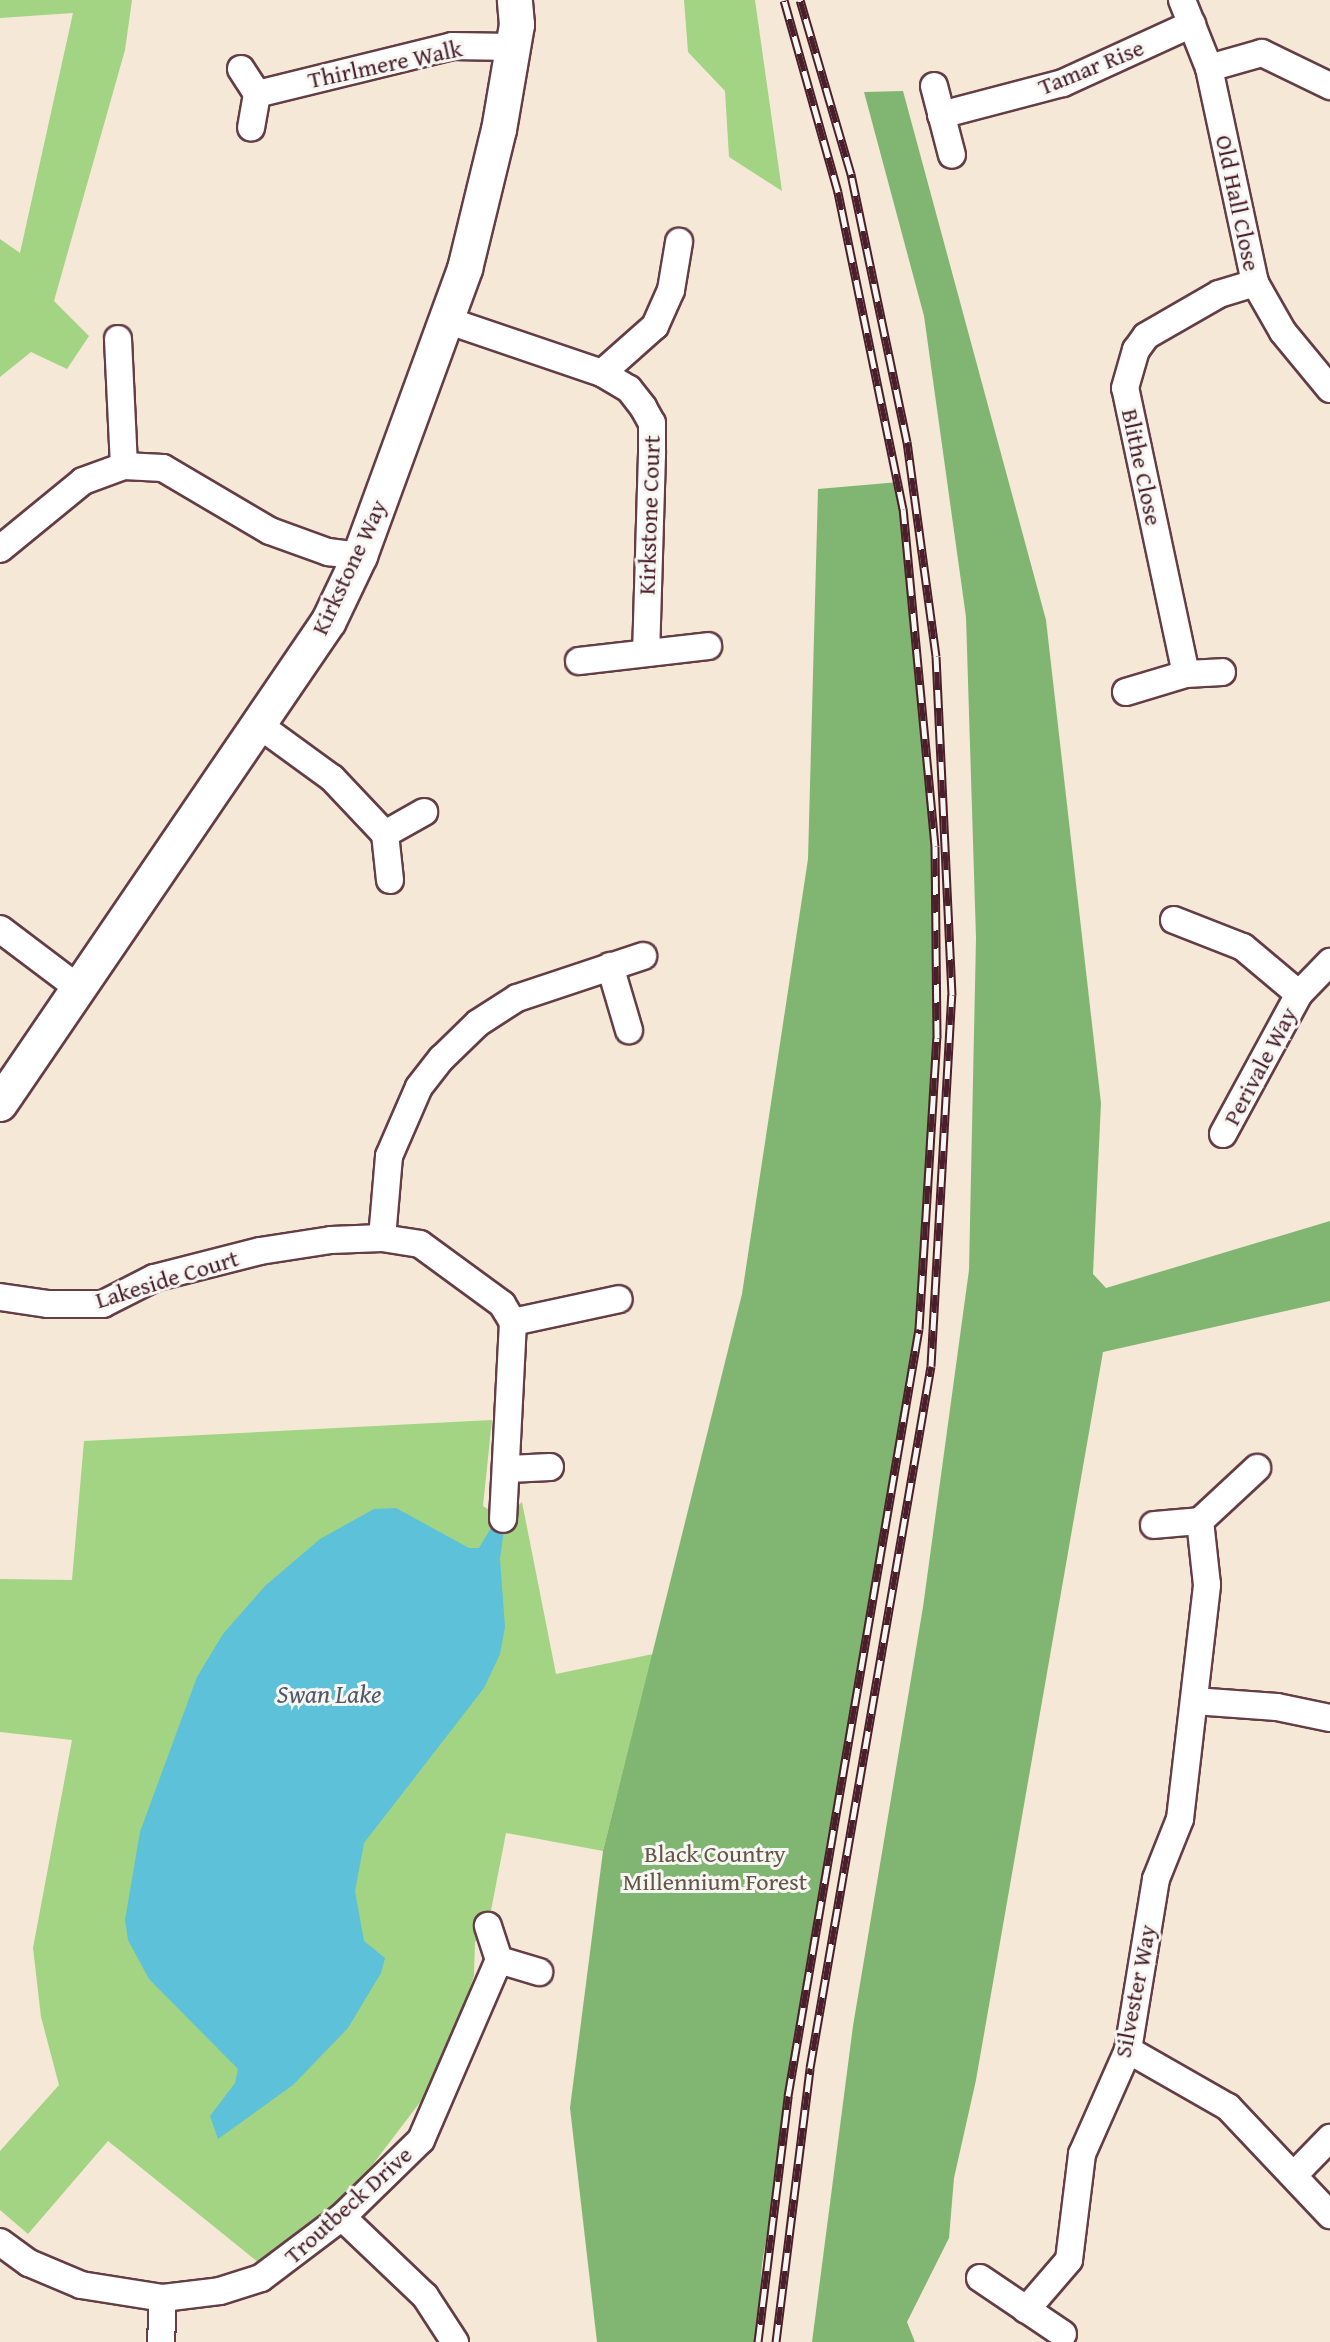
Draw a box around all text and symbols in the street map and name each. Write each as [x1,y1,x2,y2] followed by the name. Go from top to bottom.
[1034,33,1148,101] street label: Tamar Rise
[305,34,465,94] street label: Thirlmere Walk
[1210,132,1266,274] street label: Old Hall Close
[1116,406,1168,528] street label: Blithe Close
[632,435,666,595] street label: Kirkstone Court
[305,495,393,639] street label: Kirkstone Way
[1217,1002,1303,1130] street label: Perivale Way
[92,1244,242,1314] street label: Lakeside Court
[277,1678,381,1710] water label: Swan Lake
[623,1840,807,1896] park label: Black Country Millennium Forest
[1108,1922,1162,2060] street label: Silvester Way
[278,2140,418,2270] street label: Troutbeck Drive

